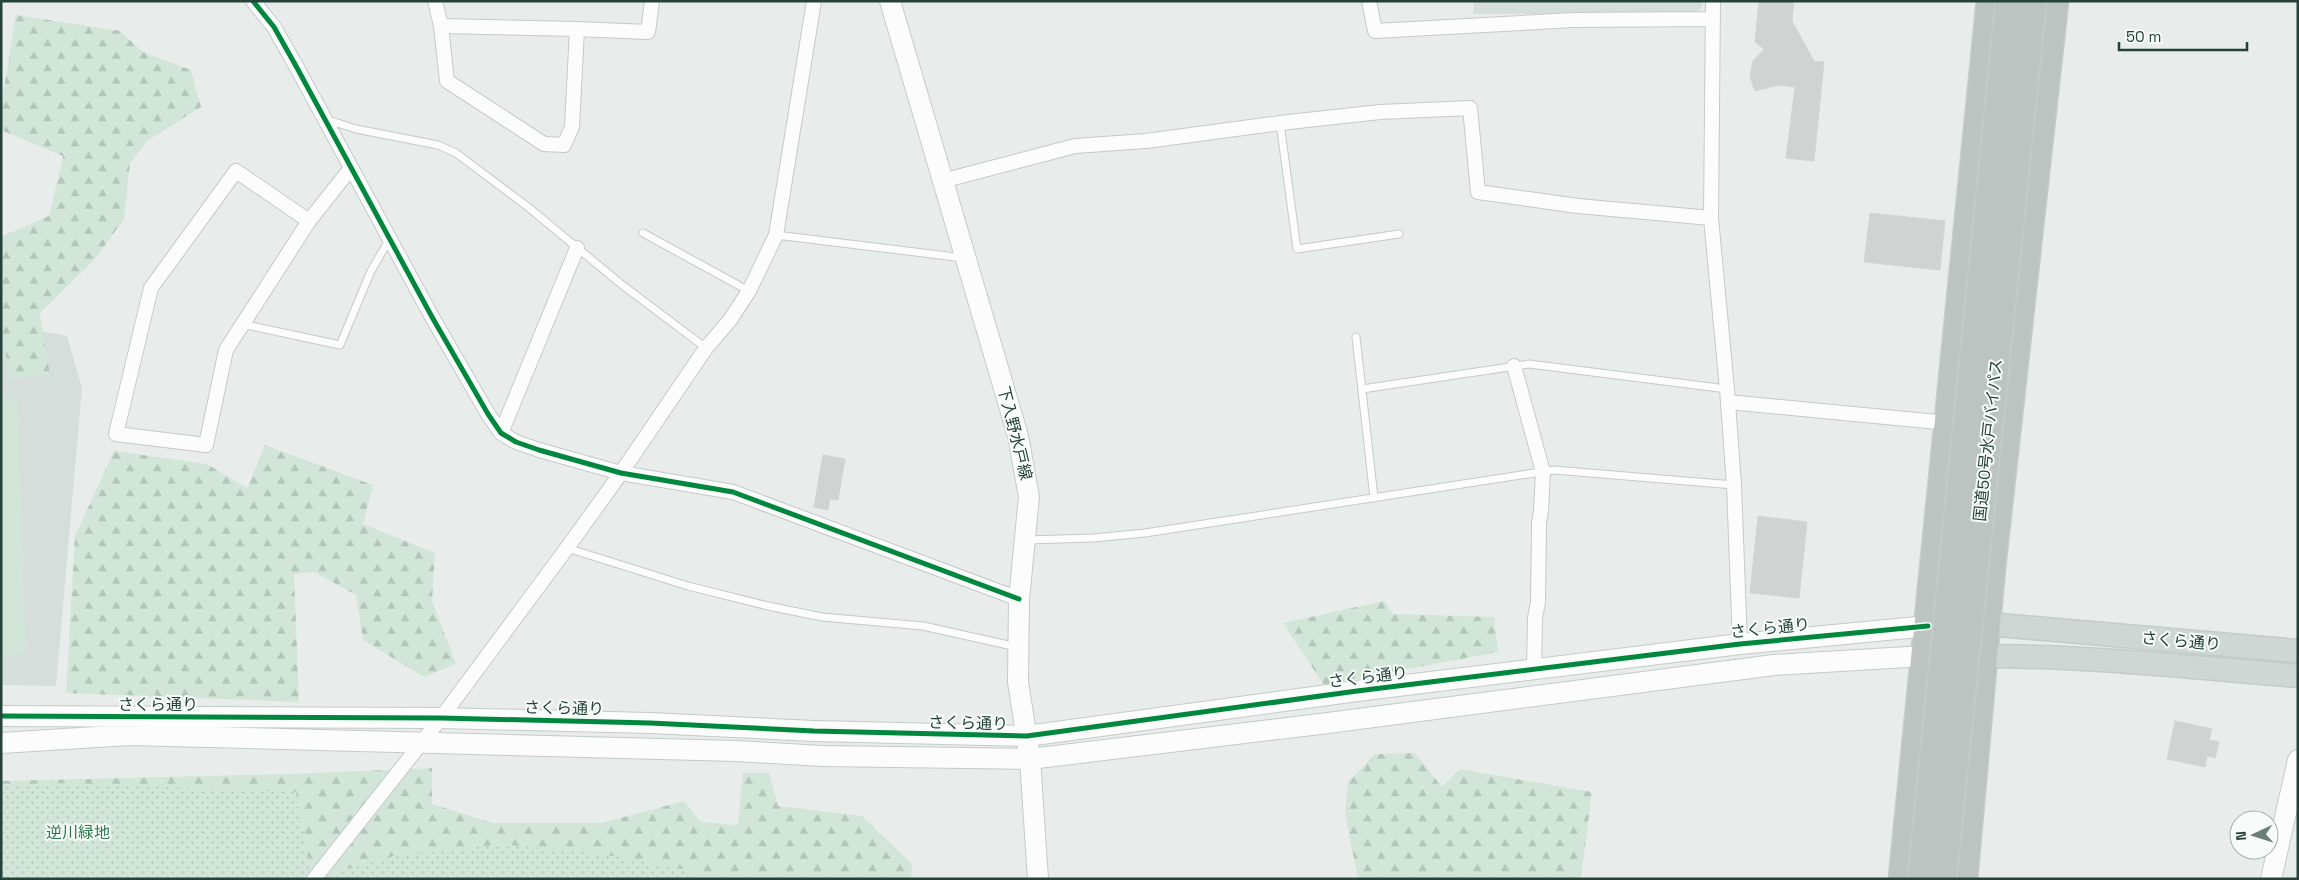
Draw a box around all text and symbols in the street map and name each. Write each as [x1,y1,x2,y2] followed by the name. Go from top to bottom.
[2119,20,2246,52] scale bar
[2126,27,2161,46] text: 50 m
[1969,358,2007,522] street label: 国道50号水戸バイパス
[993,384,1037,482] street label: 下入野水戸線
[1729,613,1811,643] street label: さくら通り
[2140,627,2222,655] street label: さくら通り
[1327,662,1409,692] street label: さくら通り
[118,694,198,715] street label: さくら通り
[524,697,604,719] street label: さくら通り
[928,712,1008,734] street label: さくら通り
[2229,810,2279,860] north arrow
[46,822,110,843] park label: 逆川緑地
[2232,831,2250,841] text: N

